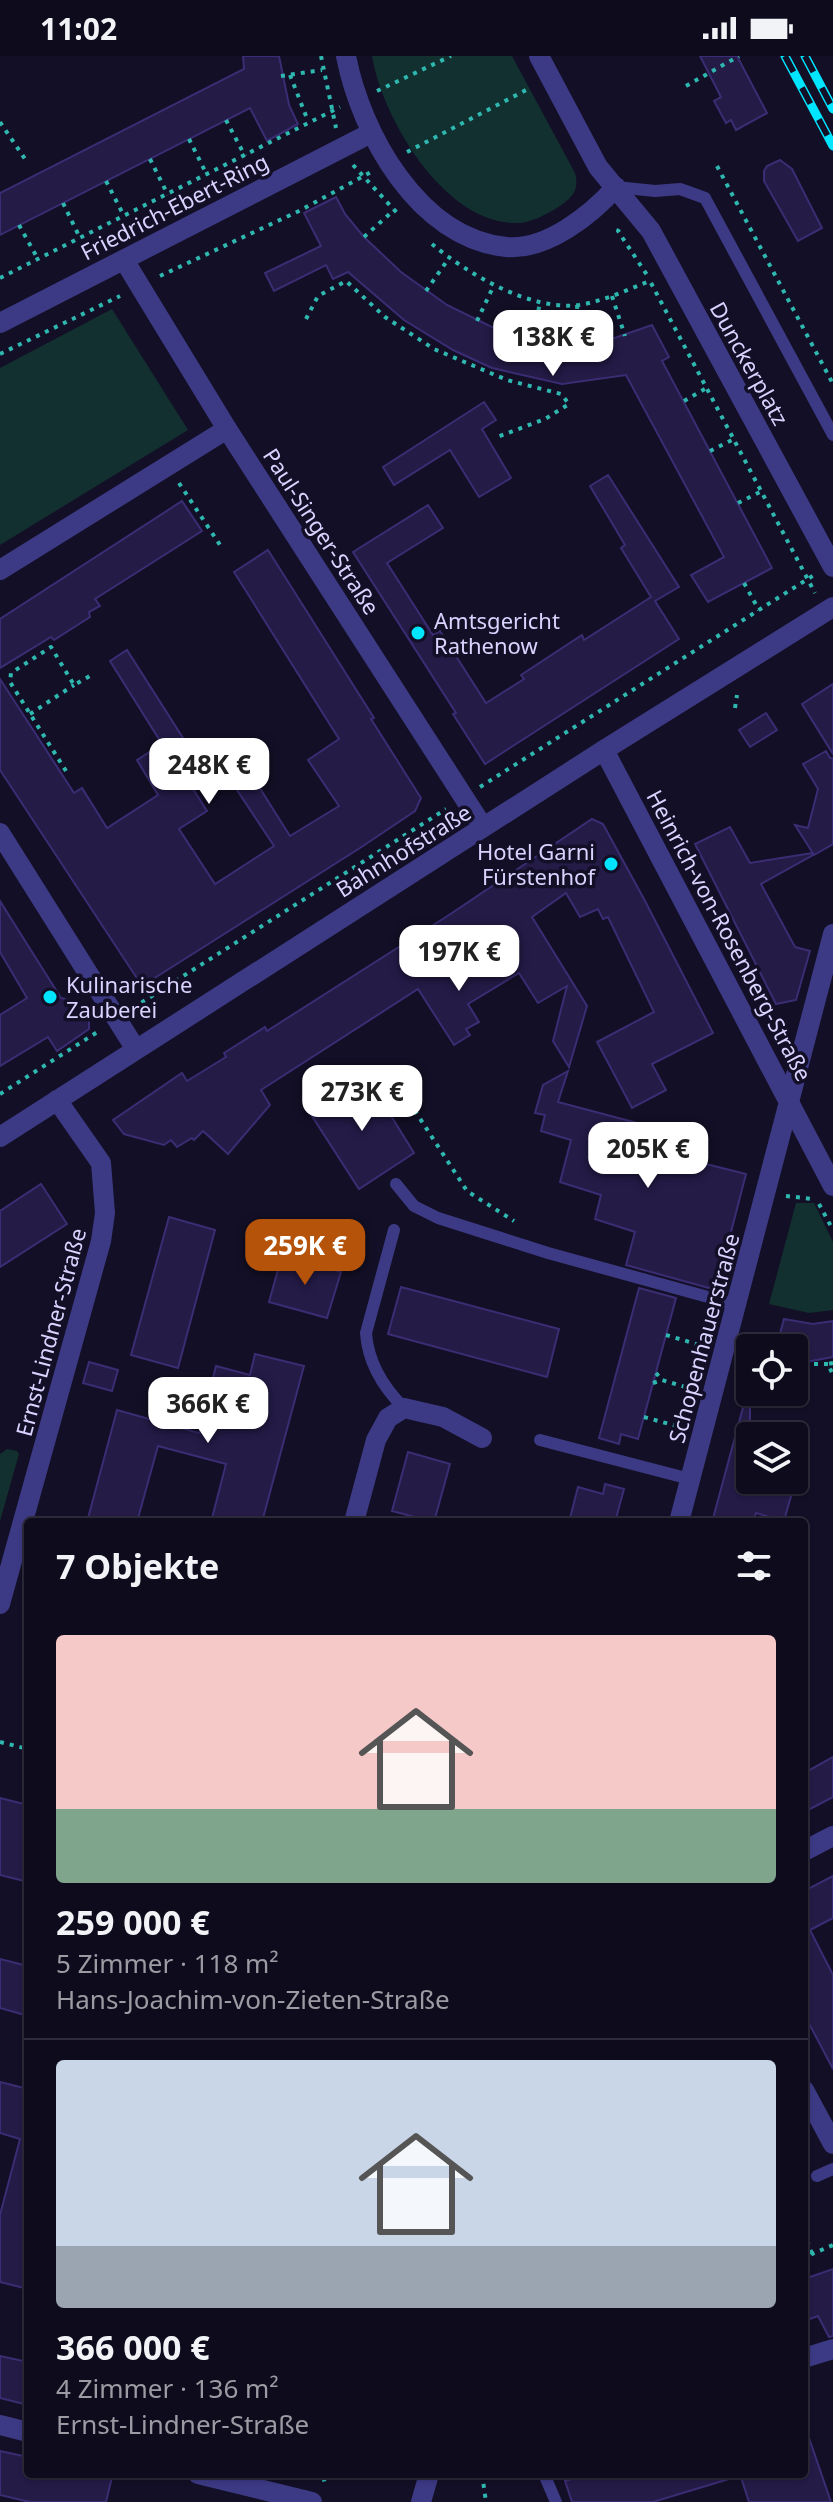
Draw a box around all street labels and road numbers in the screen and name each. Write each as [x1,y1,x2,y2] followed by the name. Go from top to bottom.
[75,146,273,266] street label: Friedrich-Ebert-Ring
[704,296,796,430] street label: Dunckerplatz
[257,442,387,620] street label: Paul-Singer-Straße
[640,784,820,1086] street label: Heinrich-von-Rosenberg-Straße
[330,796,476,904] street label: Bahnhofstraße
[8,1225,92,1439] street label: Ernst-Lindner-Straße
[661,1230,745,1446] street label: Schopenhauerstraße

